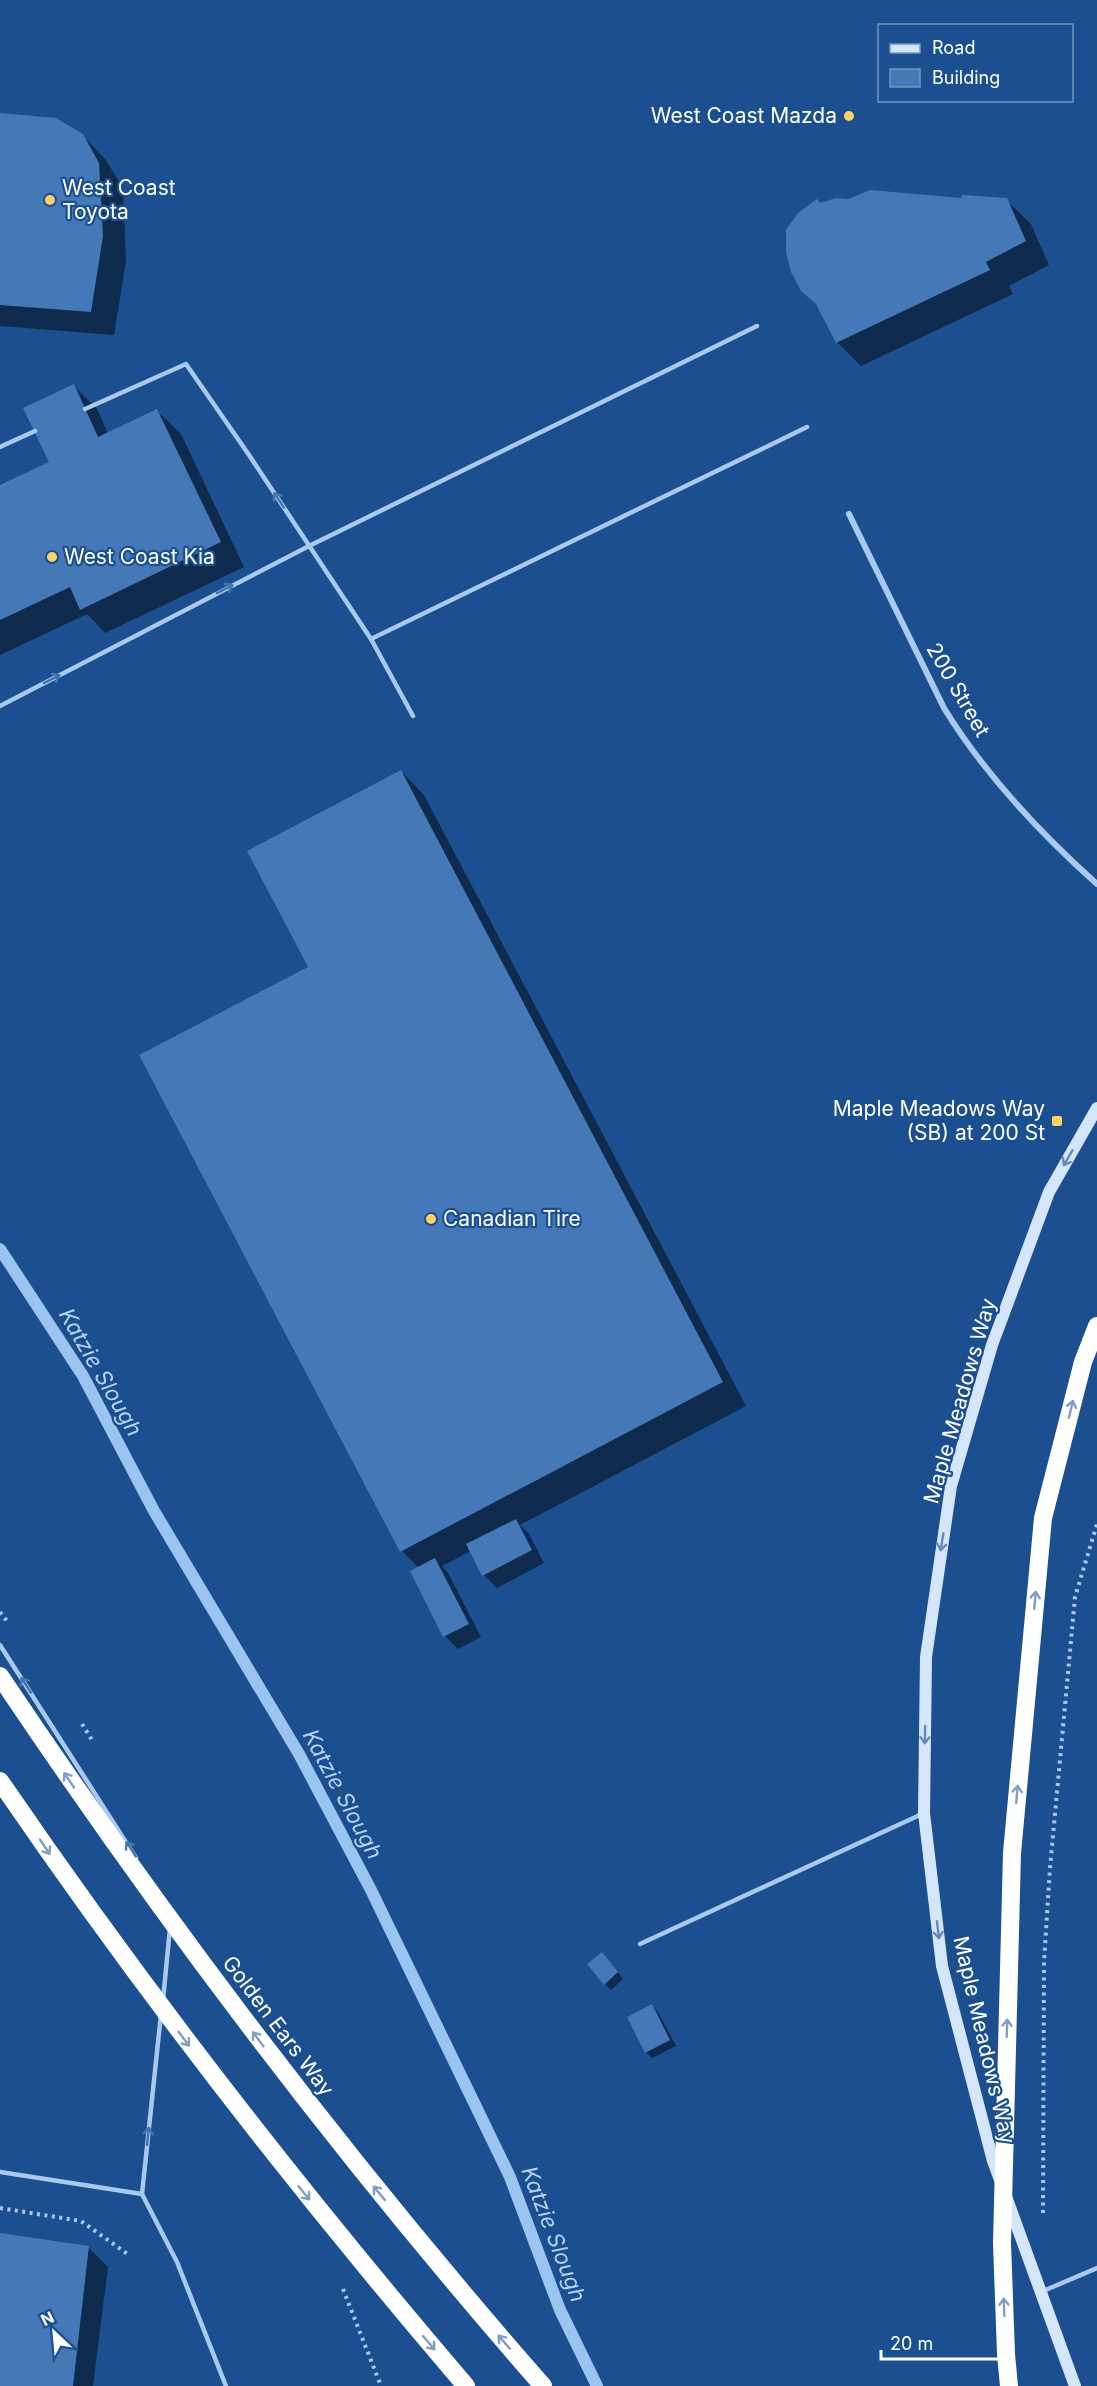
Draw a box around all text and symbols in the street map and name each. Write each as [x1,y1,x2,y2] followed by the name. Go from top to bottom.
[878,24,1073,102] legend
[932,37,975,58] text: Road
[932,67,1000,88] text: Building
[651,103,837,128] place label: West Coast Mazda
[842,109,856,123] marker: West Coast Mazda
[62,175,176,224] place label: West Coast Toyota
[43,193,57,207] marker: West Coast Toyota
[273,493,285,509] one-way arrow
[64,544,215,569] place label: West Coast Kia
[45,550,59,564] marker: West Coast Kia
[216,583,233,595] one-way arrow
[921,638,995,741] street label: 200 Street
[43,673,60,685] one-way arrow
[833,1096,1045,1145] place label: Maple Meadows Way (SB) at 200 St
[1050,1114,1064,1128] marker: Maple Meadows Way (SB) at 200 St
[1062,1149,1073,1167] one-way arrow
[443,1206,581,1231] place label: Canadian Tire
[424,1212,438,1226] marker: Canadian Tire
[918,1295,1001,1506] street label: Maple Meadows Way
[54,1304,148,1440] water label: Katzie Slough
[1066,1400,1078,1419] one-way arrow
[937,1531,948,1551] one-way arrow
[1030,1591,1041,1611] one-way arrow
[19,1677,31,1694] one-way arrow
[298,1725,388,1863] water label: Katzie Slough
[919,1725,931,1745] one-way arrow
[63,1772,75,1789] one-way arrow
[1012,1785,1023,1805] one-way arrow
[39,1838,51,1855] one-way arrow
[124,1841,136,1858] one-way arrow
[933,1919,944,1939] one-way arrow
[948,1934,1021,2146] street label: Maple Meadows Way
[218,1951,339,2101] street label: Golden Ears Way
[1001,2018,1012,2038] one-way arrow
[178,2030,191,2046] one-way arrow
[252,2032,265,2048] one-way arrow
[143,2126,154,2146] one-way arrow
[516,2163,592,2305] water label: Katzie Slough
[297,2185,311,2200] one-way arrow
[372,2186,386,2201] one-way arrow
[999,2297,1010,2317] one-way arrow
[24,2302,84,2362] north arrow
[38,2307,57,2330] text: N
[881,2323,1004,2361] scale bar
[890,2333,933,2354] text: 20 m
[422,2335,435,2351] one-way arrow
[497,2335,511,2350] one-way arrow

